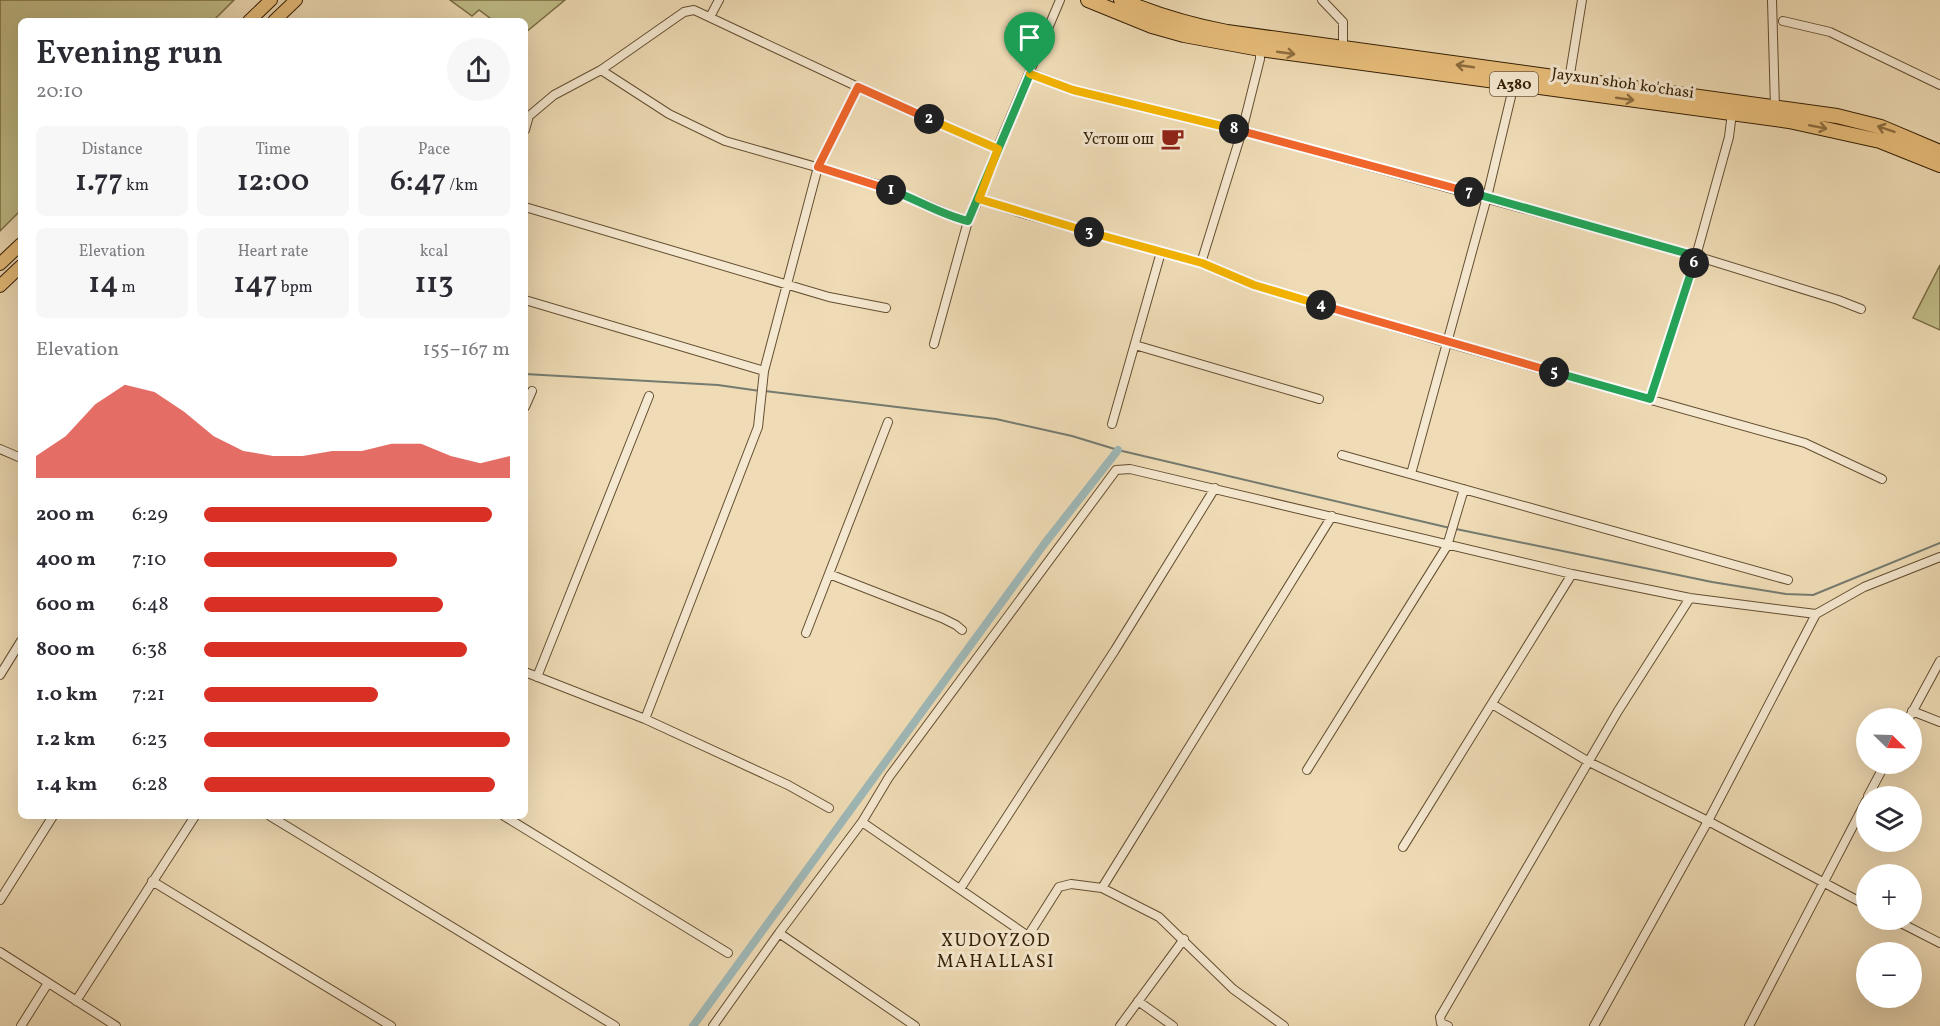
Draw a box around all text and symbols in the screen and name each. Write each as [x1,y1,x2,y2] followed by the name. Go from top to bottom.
[1004,12,1055,74] pin
[1013,21,1046,54] icon: arrive
[36,32,223,78] text: Evening run
[447,38,510,101] button: share
[1276,47,1295,58] one-way arrow
[1456,61,1476,72] one-way arrow
[1550,63,1696,105] street label: Jayxun shoh ko'chasi
[1490,72,1538,96] road number: A380
[36,78,83,106] text: 20:10
[1614,94,1634,105] one-way arrow
[914,104,944,134] pin: 2
[925,108,933,130] text: 2
[1219,114,1249,144] pin: 8
[1230,118,1238,140] text: 8
[1807,122,1827,133] one-way arrow
[1877,123,1896,134] one-way arrow
[1159,125,1185,151] cafe icon: Устош ош
[1083,129,1154,151] place label: Устош ош
[81,139,143,161] text: Distance
[255,139,291,161] text: Time
[418,139,450,161] text: Pace
[75,161,123,203] text: 1.77
[237,161,309,203] text: 12:00
[390,161,446,203] text: 6:47
[123,175,149,197] text: km
[446,175,478,197] text: /km
[876,175,906,205] pin: 1
[1454,177,1484,207] pin: 7
[888,179,894,201] text: 1
[1465,181,1473,203] text: 7
[1074,217,1104,247] pin: 3
[1085,221,1093,243] text: 3
[79,241,145,263] text: Elevation
[238,241,308,263] text: Heart rate
[420,241,448,263] text: kcal
[1679,248,1709,278] pin: 6
[1690,252,1698,274] text: 6
[88,263,118,305] text: 14
[233,263,277,305] text: 147
[414,263,454,305] text: 113
[118,277,136,299] text: m
[277,277,313,299] text: bpm
[1306,290,1336,320] pin: 4
[1316,294,1326,316] text: 4
[36,336,119,364] text: Elevation
[422,336,510,364] text: 155–167 m
[1539,357,1569,387] pin: 5
[1550,361,1558,383] text: 5
[36,501,94,529] text: 200 m
[132,501,168,529] text: 6:29
[36,546,96,574] text: 400 m
[132,546,166,574] text: 7:10
[36,591,95,619] text: 600 m
[132,591,169,619] text: 6:48
[36,636,95,664] text: 800 m
[132,636,167,664] text: 6:38
[36,681,98,709] text: 1.0 km
[132,681,165,709] text: 7:21
[1856,708,1922,774] north arrow
[1856,708,1922,1008] map controls
[36,726,96,754] text: 1.2 km
[132,726,167,754] text: 6:23
[36,771,97,799] text: 1.4 km
[132,771,168,799] text: 6:28
[1856,786,1922,852] button: layers
[1856,864,1922,930] button: +
[937,929,1055,975] district label: XUDOYZOD MAHALLASI
[1856,942,1922,1008] button: −

